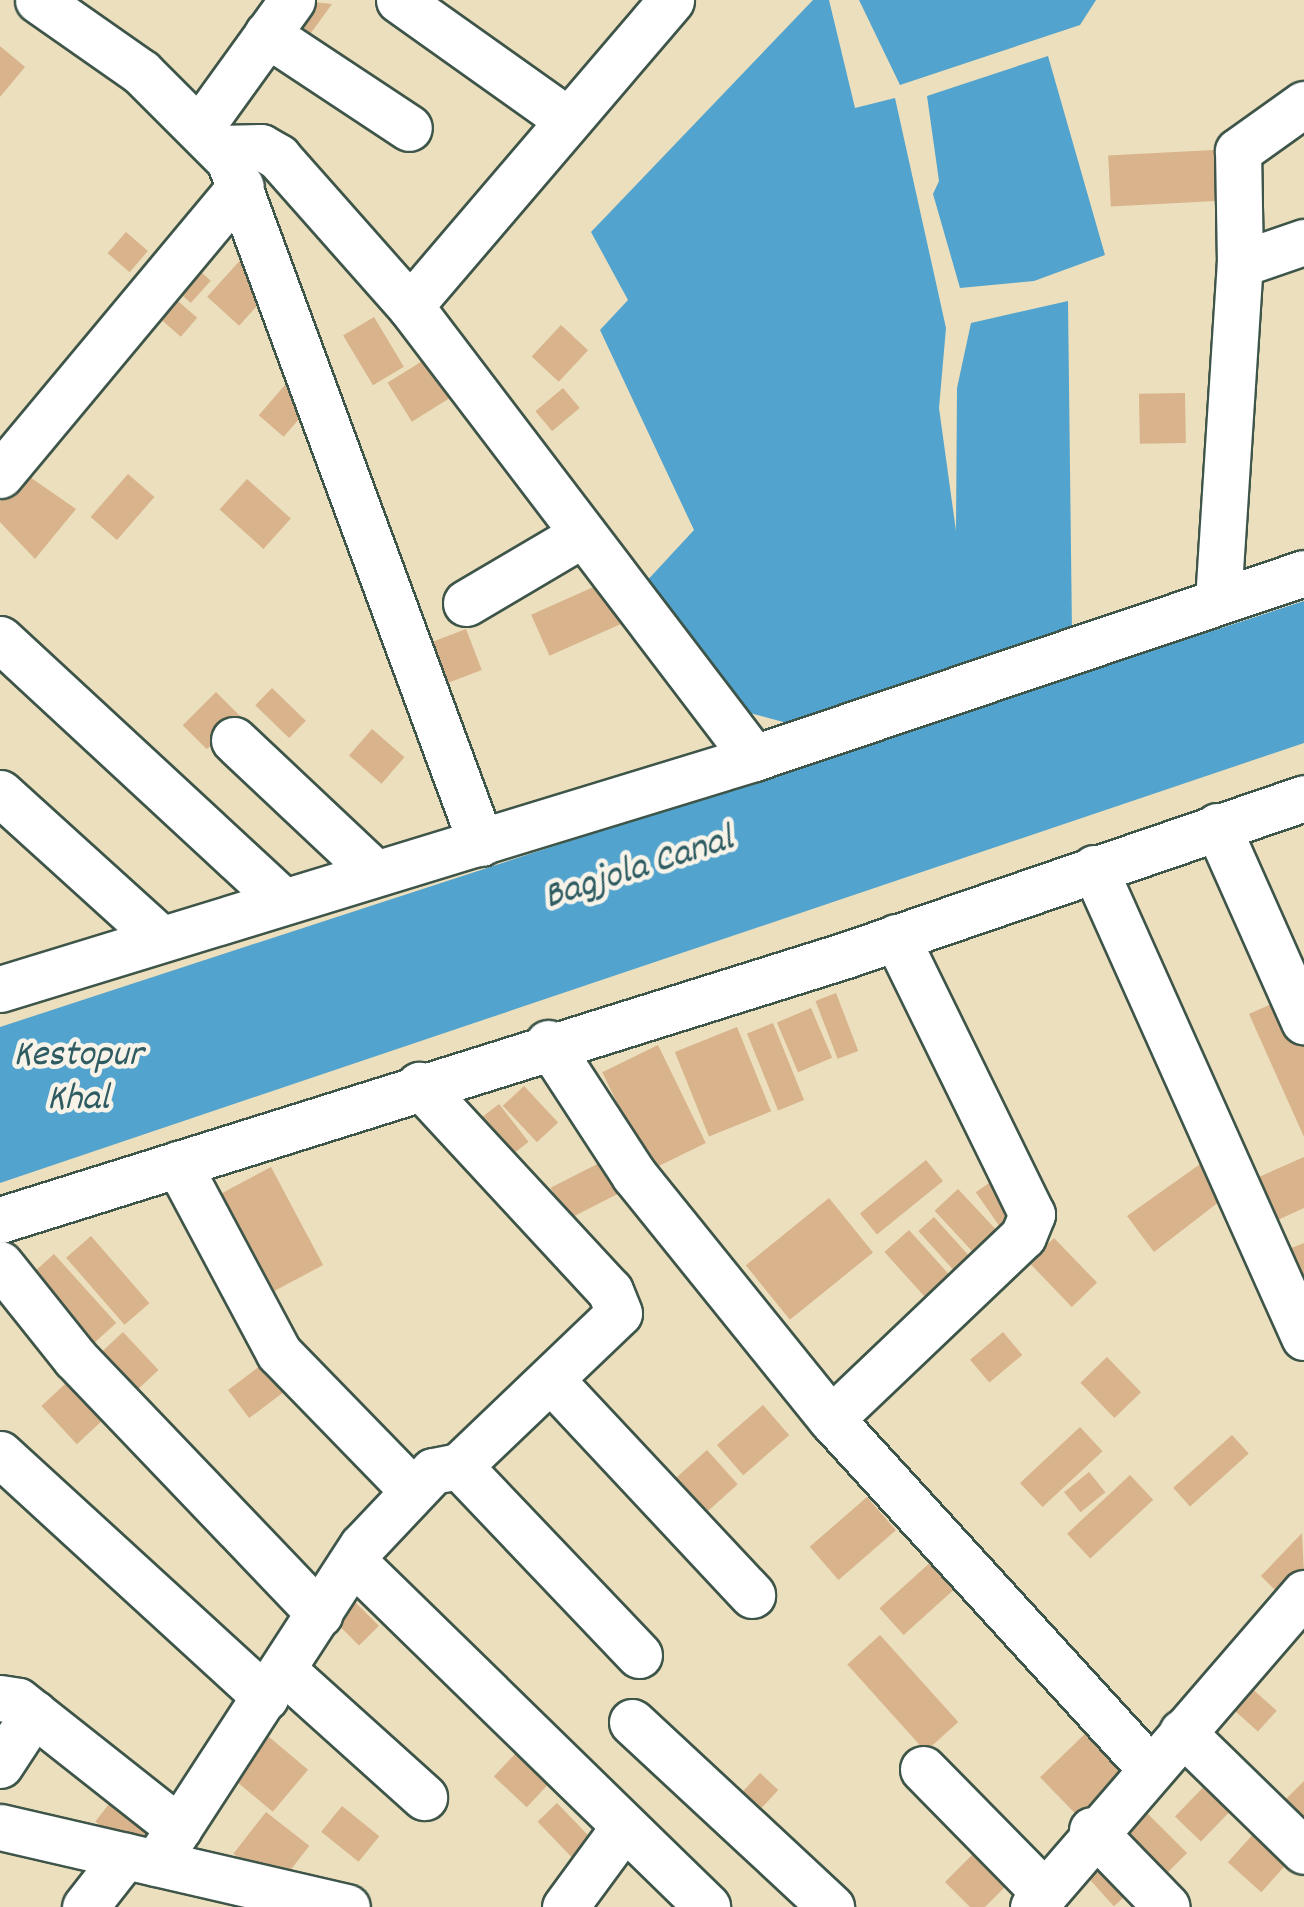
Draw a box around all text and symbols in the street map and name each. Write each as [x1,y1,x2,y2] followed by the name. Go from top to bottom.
[539,818,739,922] water label: Bagjola Canal
[13,1034,143,1124] water label: Kestopur Khal

